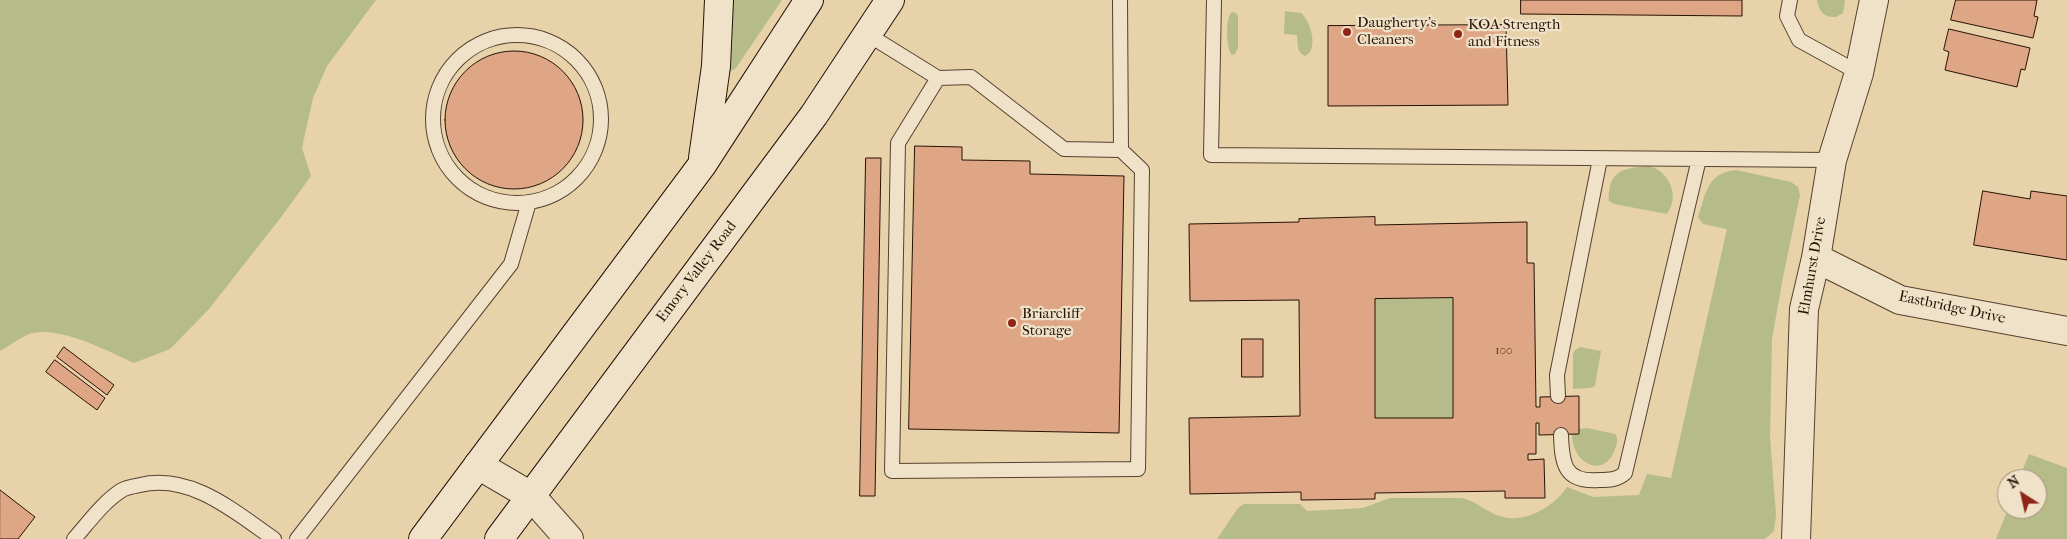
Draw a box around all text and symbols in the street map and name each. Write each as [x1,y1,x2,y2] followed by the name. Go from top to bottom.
[1357,14,1436,49] place label: Daugherty's Cleaners
[1468,16,1560,51] place label: KOA Strength and Fitness
[1341,26,1353,38] marker: Daugherty's Cleaners
[1452,28,1464,40] marker: KOA Strength and Fitness
[1795,215,1831,317] street label: Elmhurst Drive
[653,218,741,326] street label: Emory Valley Road
[1897,288,2007,328] street label: Eastbridge Drive
[1022,305,1080,340] place label: Briarcliff Storage
[1006,317,1018,329] marker: Briarcliff Storage
[1495,344,1513,358] house number: 100
[1997,469,2047,519] north arrow
[2004,472,2023,492] text: N

